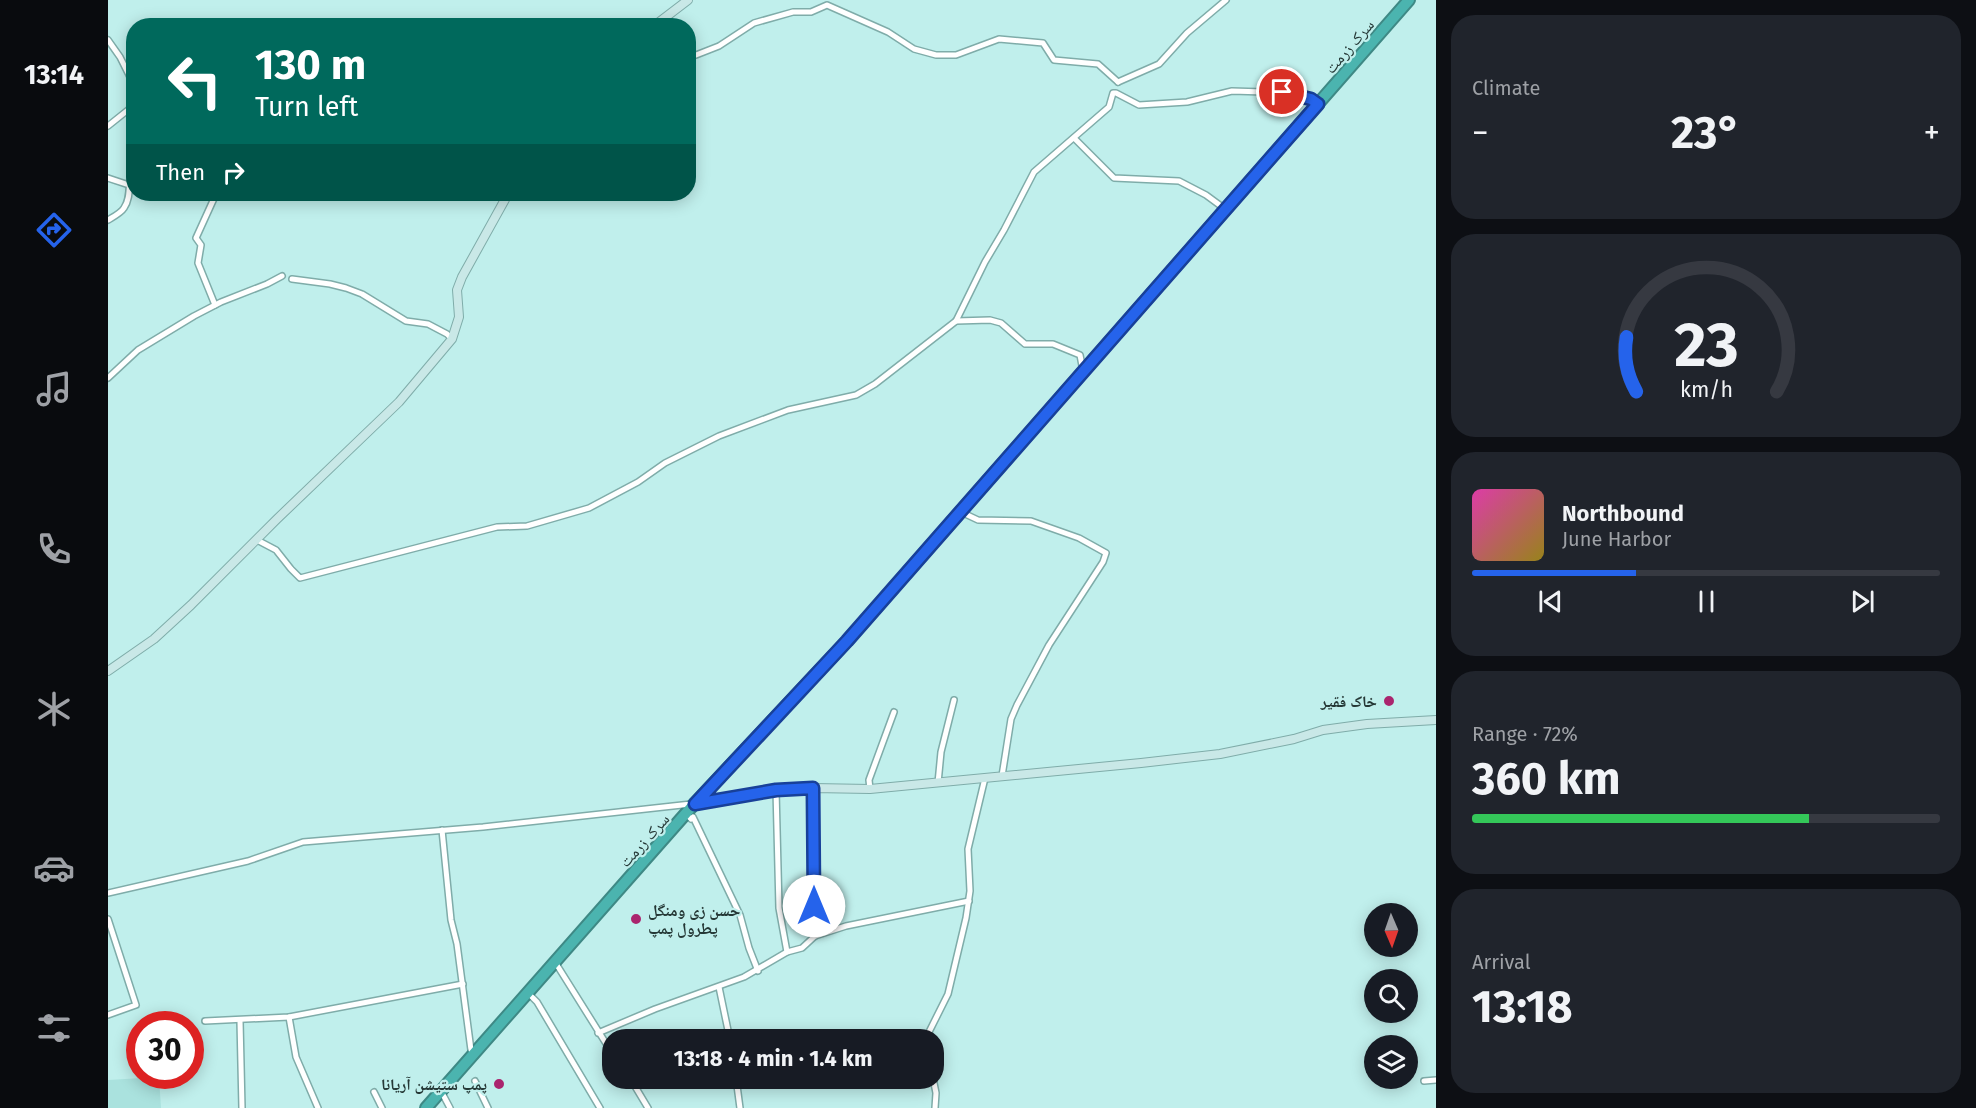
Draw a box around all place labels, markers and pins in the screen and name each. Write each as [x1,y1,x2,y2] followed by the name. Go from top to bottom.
[1256,66,1307,117] pin
[1320,692,1377,711] place label: خاک فقیر
[1382,694,1396,708] marker: خاک فقیر
[648,901,740,938] place label: حسن زی ومنگل پطرول پمپ
[629,912,643,926] marker: حسن زی ومنگل پطرول پمپ
[381,1075,487,1094] place label: پمپ ستیشن آریانا
[492,1077,506,1091] marker: پمپ ستیشن آریانا

